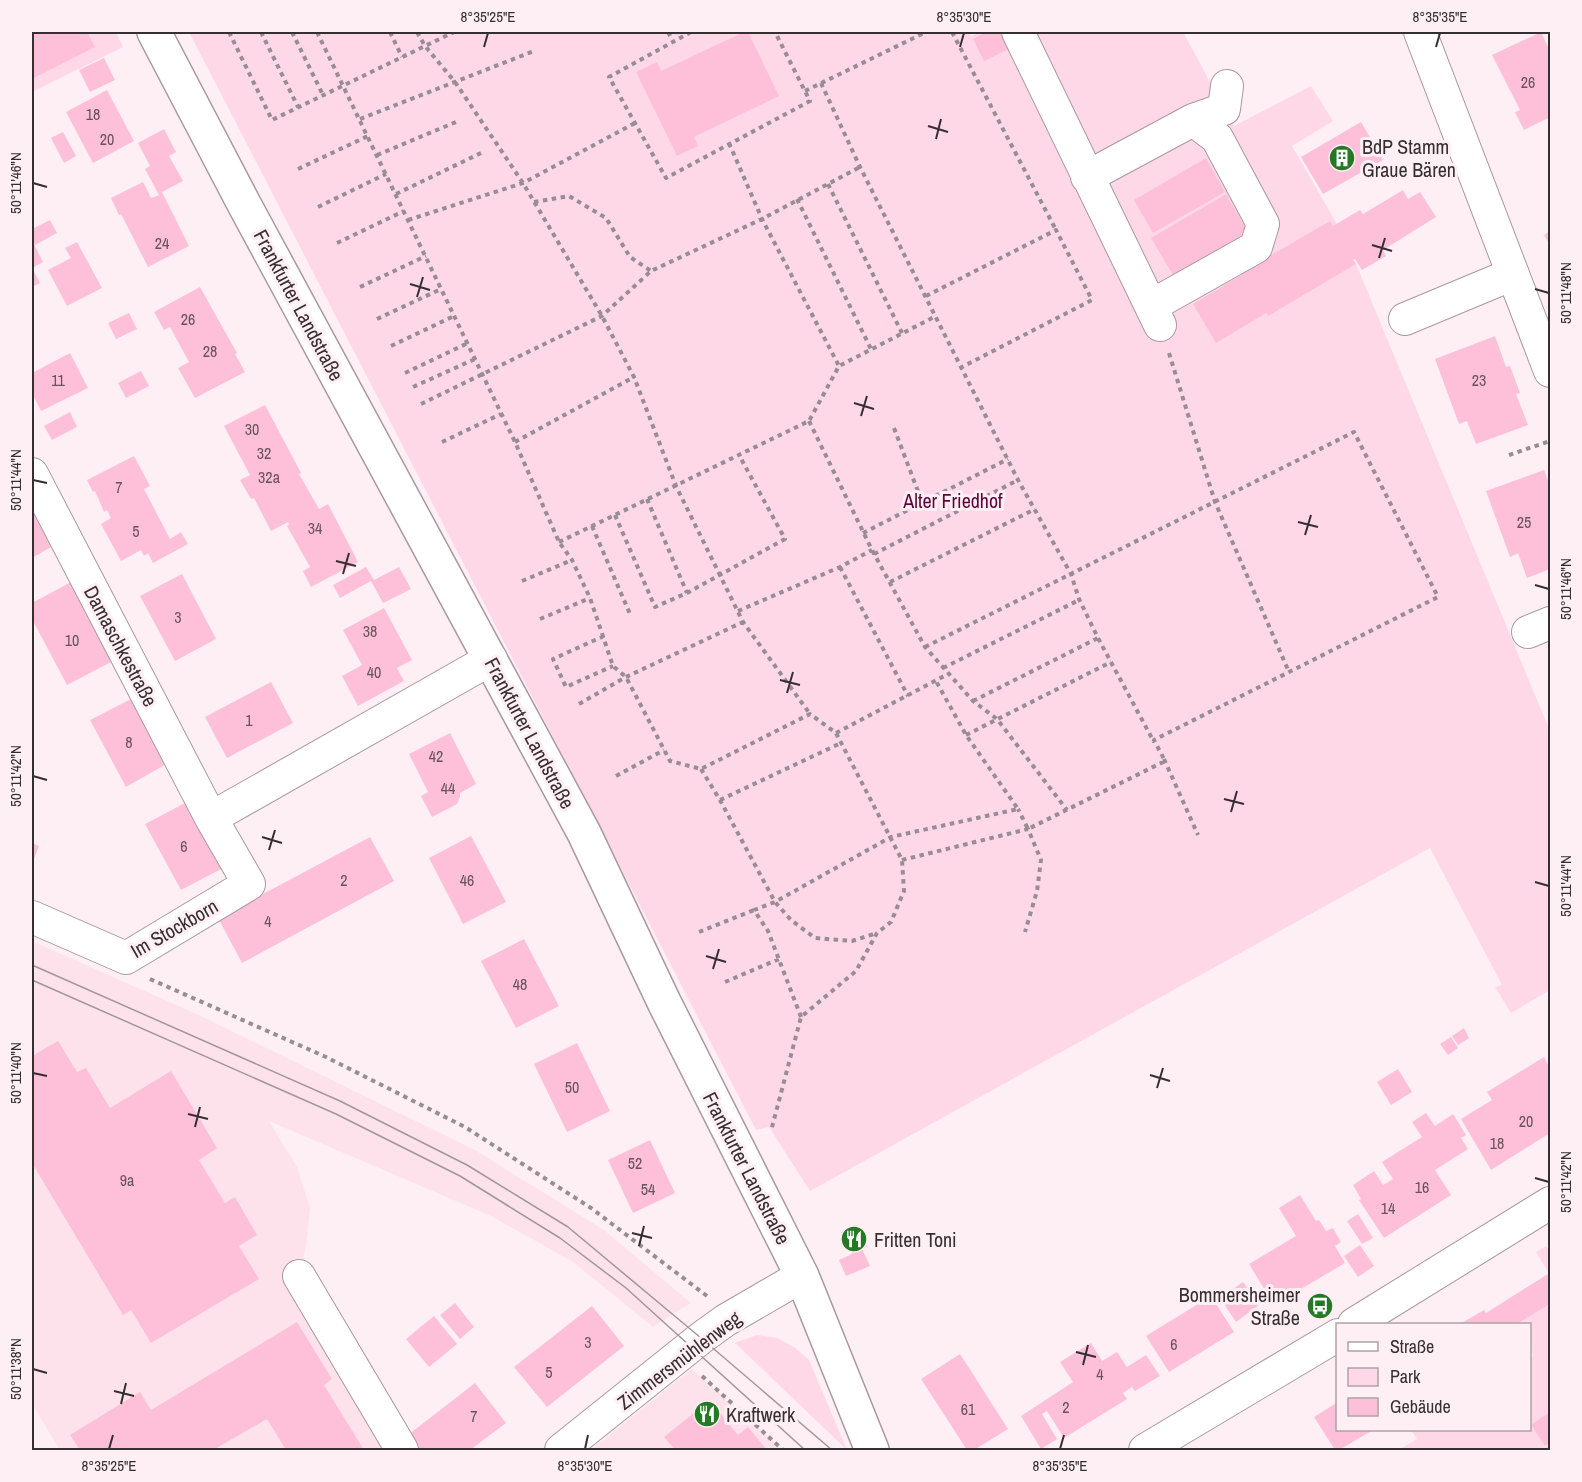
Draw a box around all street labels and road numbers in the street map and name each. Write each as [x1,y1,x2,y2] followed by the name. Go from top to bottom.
[248,225,350,385] street label: Frankfurter Landstraße
[78,581,164,711] street label: Damaschkestraße
[479,653,581,813] street label: Frankfurter Landstraße
[125,892,223,964] street label: Im Stockborn
[697,1087,797,1249] street label: Frankfurter Landstraße
[612,1305,746,1415] street label: Zimmersmühlenweg

